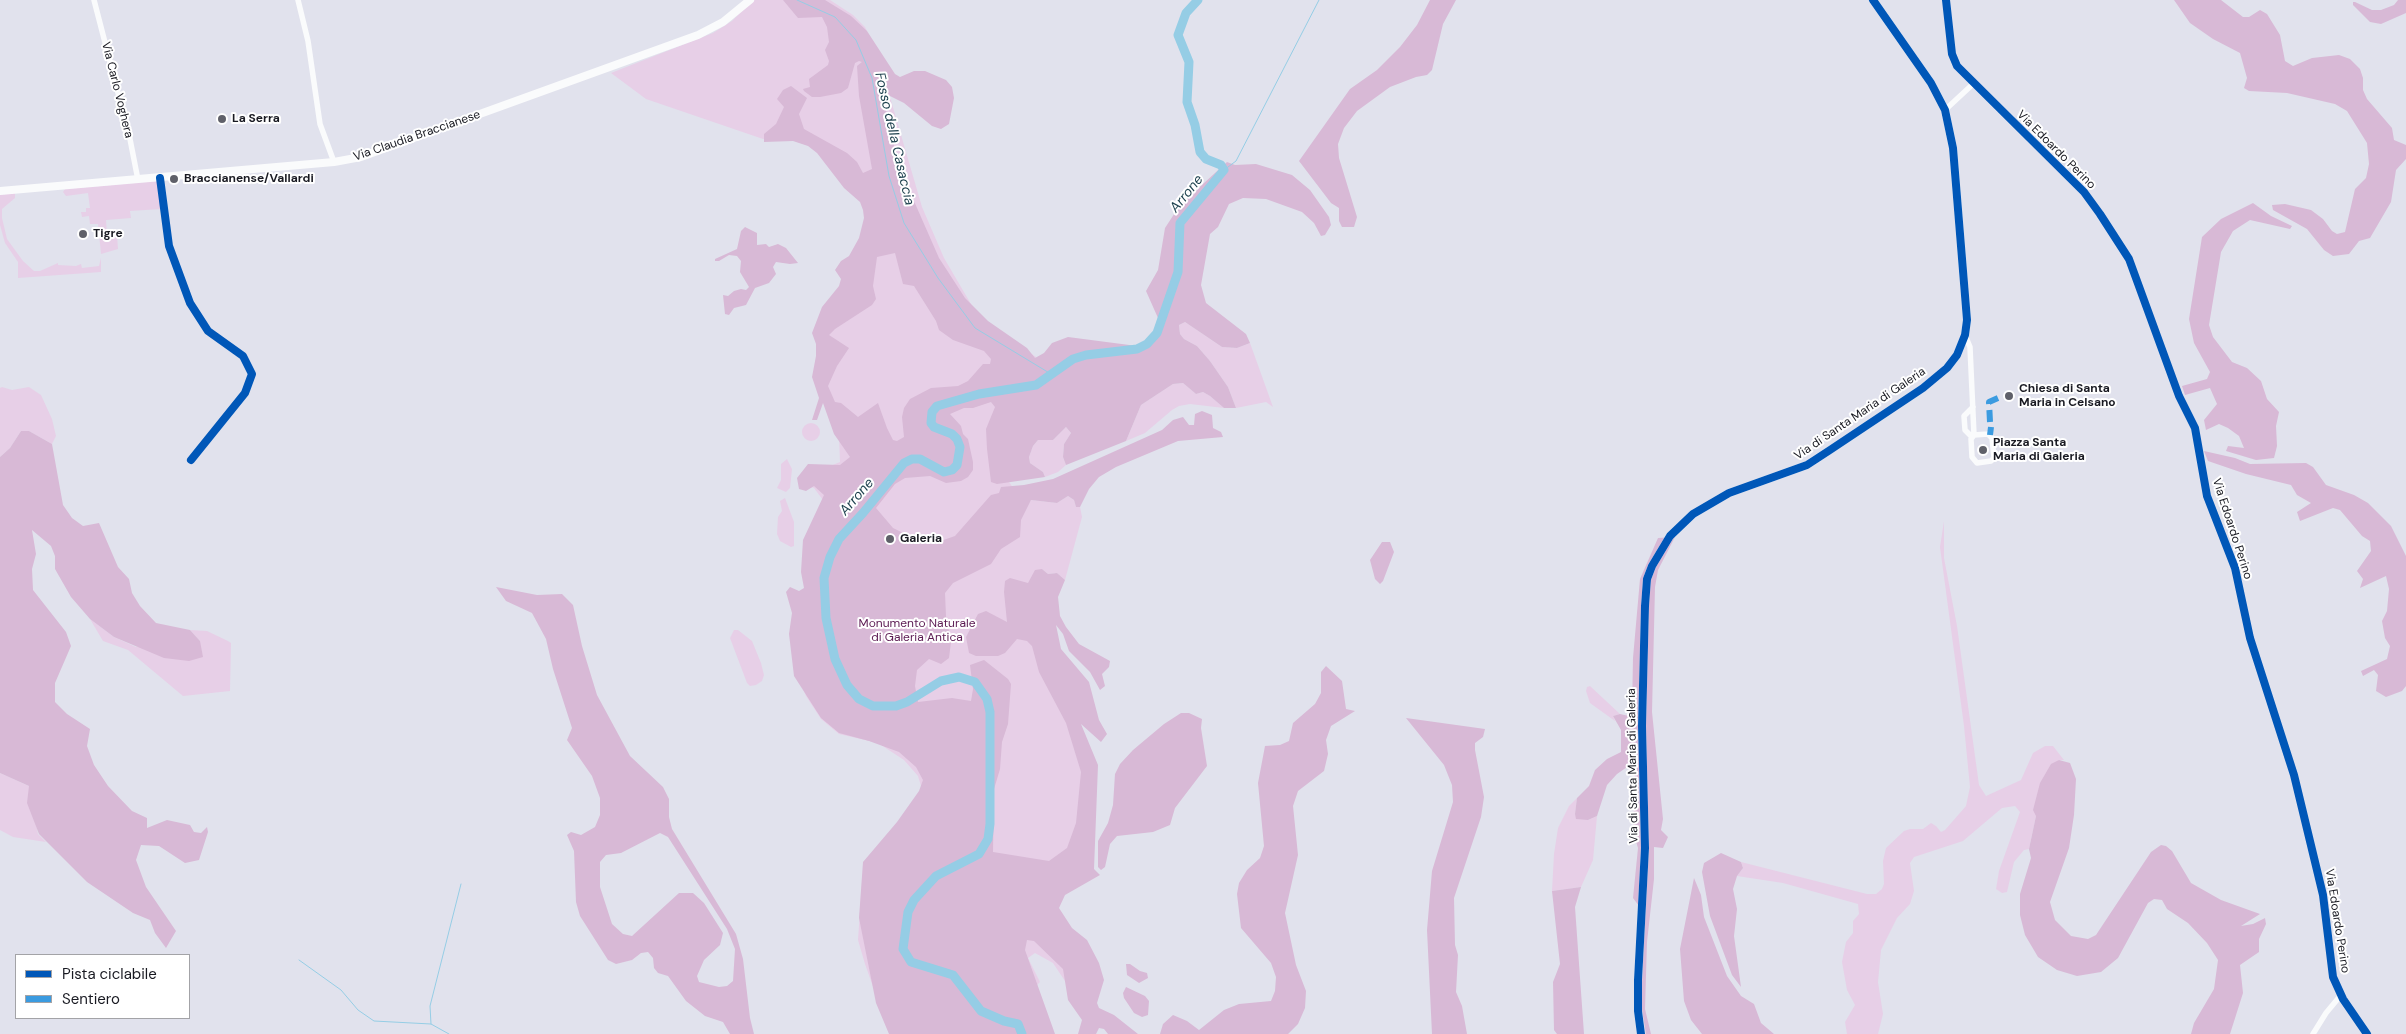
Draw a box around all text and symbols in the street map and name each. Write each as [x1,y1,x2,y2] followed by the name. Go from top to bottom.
[98,40,136,140] street label: Via Carlo Voghera
[871,71,917,207] water label: Fosso della Casaccia
[352,107,482,165] street label: Via Claudia Braccianese
[2014,108,2098,192] street label: Via Edoardo Perino
[232,112,280,126] place label: La Serra
[216,113,228,125] marker: La Serra
[184,172,314,186] place label: Braccianense/Vallardi
[1167,172,1207,216] water label: Arrone
[168,173,180,185] marker: Braccianense/Vallardi
[93,227,123,241] place label: Tigre
[77,228,89,240] marker: Tigre
[1792,365,1928,463] street label: Via di Santa Maria di Galeria
[2019,382,2116,410] place label: Chiesa di Santa Maria in Celsano
[2003,390,2015,402] marker: Chiesa di Santa Maria in Celsano
[1993,436,2085,464] place label: Piazza Santa Maria di Galeria
[1977,444,1989,456] marker: Piazza Santa Maria di Galeria
[836,475,878,519] water label: Arrone
[2209,477,2255,581] street label: Via Edoardo Perino
[900,532,942,546] place label: Galeria
[884,533,896,545] marker: Galeria
[859,617,975,645] park label: Monumento Naturale di Galeria Antica
[1624,688,1642,844] street label: Via di Santa Maria di Galeria
[2322,868,2352,974] street label: Via Edoardo Perino
[15,954,190,1019] legend
[62,964,157,984] text: Pista ciclabile
[62,989,120,1009] text: Sentiero

